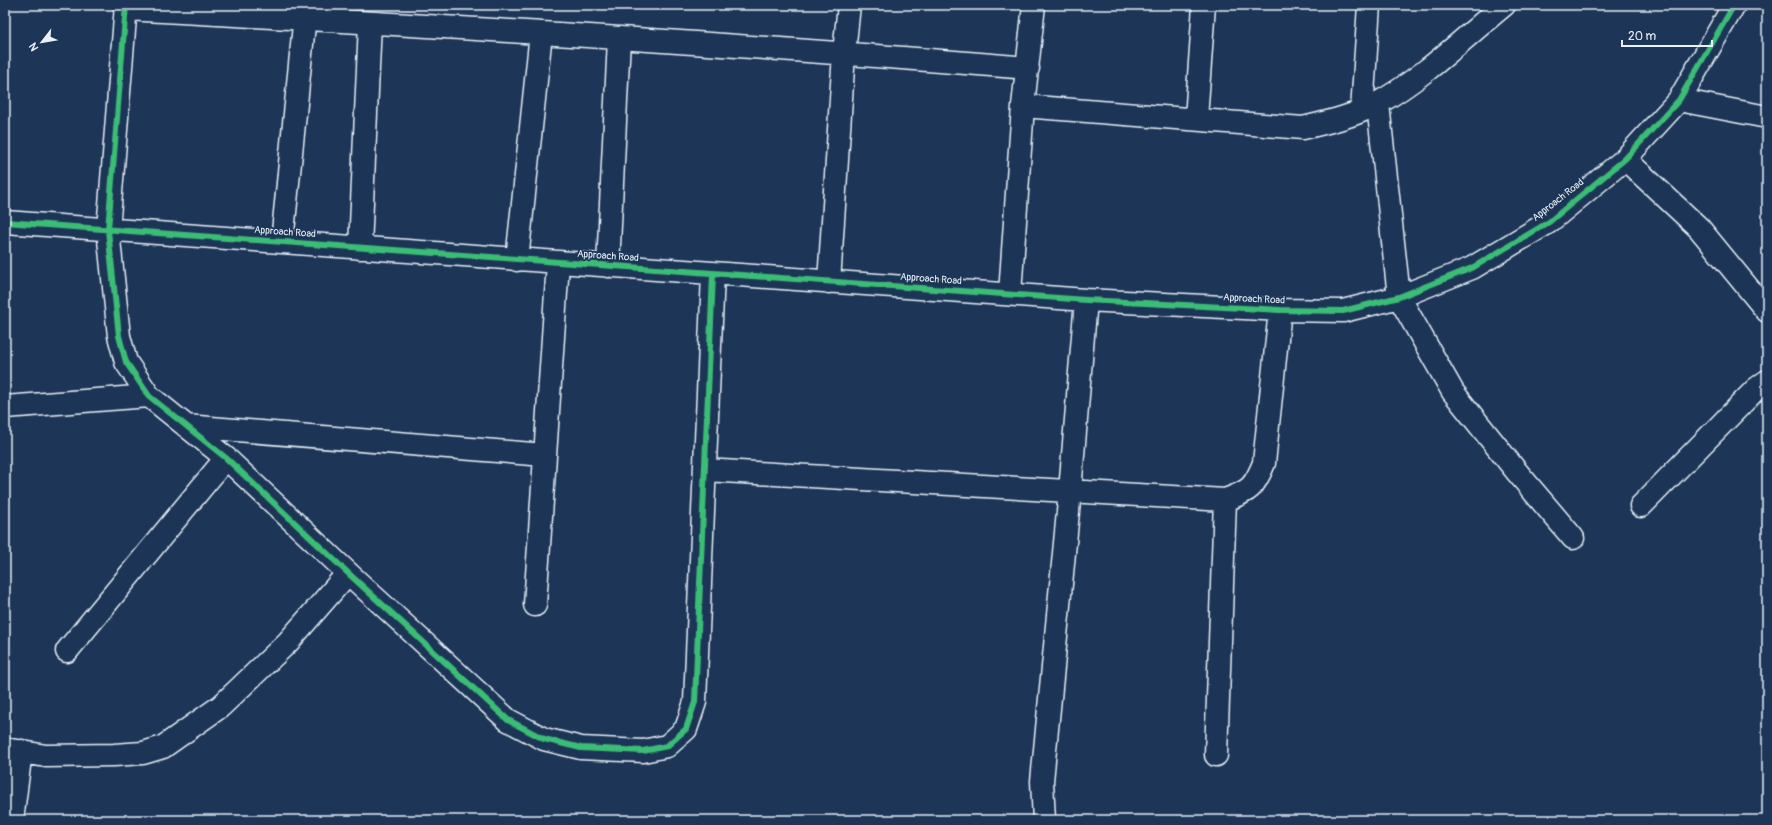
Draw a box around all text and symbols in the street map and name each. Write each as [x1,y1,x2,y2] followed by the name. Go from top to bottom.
[22,22,62,62] north arrow
[1622,22,1712,48] scale bar
[1628,29,1657,44] text: 20 m
[26,40,41,53] text: N
[1530,176,1586,224] street label: Approach Road
[254,224,316,240] street label: Approach Road
[577,248,639,264] street label: Approach Road
[900,271,962,287] street label: Approach Road
[1223,291,1285,307] street label: Approach Road

